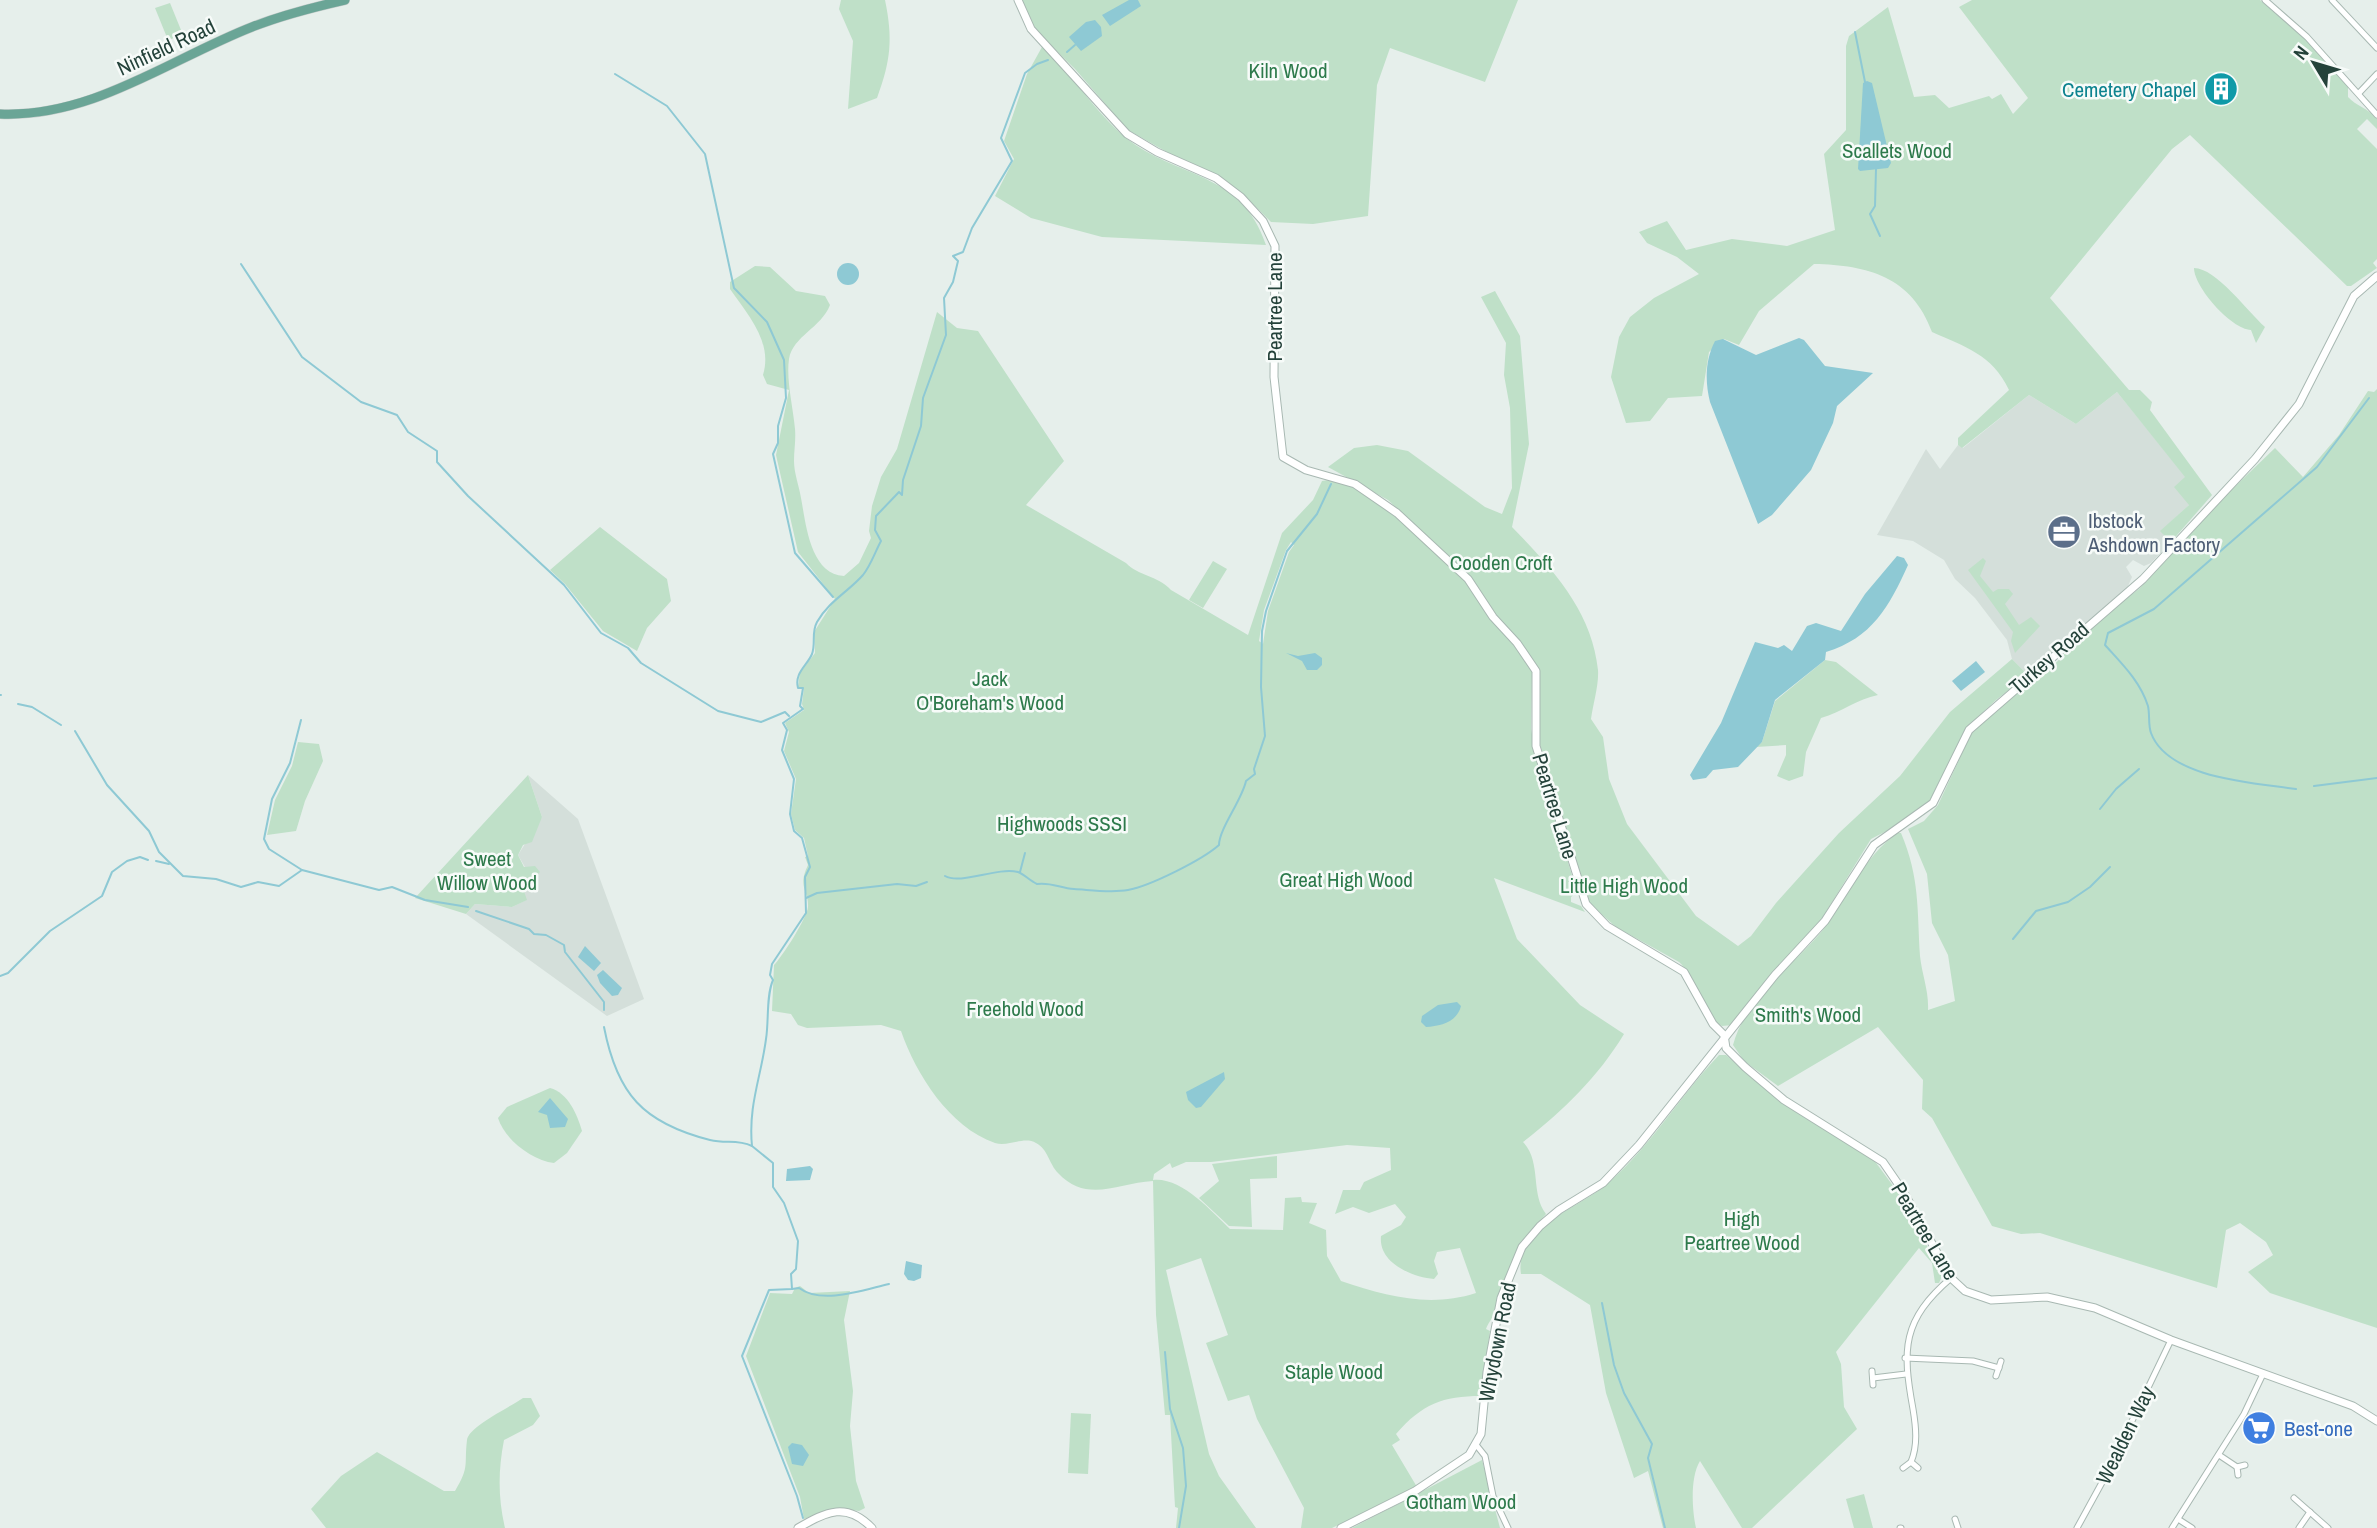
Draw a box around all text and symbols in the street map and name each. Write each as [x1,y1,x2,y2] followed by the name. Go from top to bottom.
[112,12,220,82] street label: Ninfield Road
[2279,28,2349,98] north arrow
[2287,40,2314,65] text: N
[1248,56,1328,85] park label: Kiln Wood
[2202,70,2240,108] building icon: Cemetery Chapel
[2062,75,2196,104] place label: Cemetery Chapel
[1842,136,1952,165] park label: Scallets Wood
[1260,252,1289,362] street label: Peartree Lane
[2087,506,2221,559] place label: Ibstock Ashdown Factory
[2045,513,2083,551] office icon: Ibstock Ashdown Factory
[1450,548,1552,577] park label: Cooden Croft
[2003,615,2095,701] street label: Turkey Road
[916,664,1064,717] park label: Jack O'Boreham's Wood
[1525,750,1585,862] street label: Peartree Lane
[997,809,1127,838] park label: Highwoods SSSI
[437,844,537,897] park label: Sweet Willow Wood
[1279,865,1413,894] park label: Great High Wood
[1560,871,1688,900] park label: Little High Wood
[966,994,1084,1023] park label: Freehold Wood
[1755,1000,1861,1029] park label: Smith's Wood
[1884,1177,1966,1285] street label: Peartree Lane
[1684,1204,1800,1257] park label: High Peartree Wood
[1471,1280,1523,1404] street label: Whydown Road
[1285,1357,1383,1386] park label: Staple Wood
[2089,1381,2161,1489] street label: Wealden Way
[2240,1409,2278,1447] supermarket icon: Best-one
[2284,1414,2353,1443] place label: Best-one
[1406,1487,1516,1516] park label: Gotham Wood

